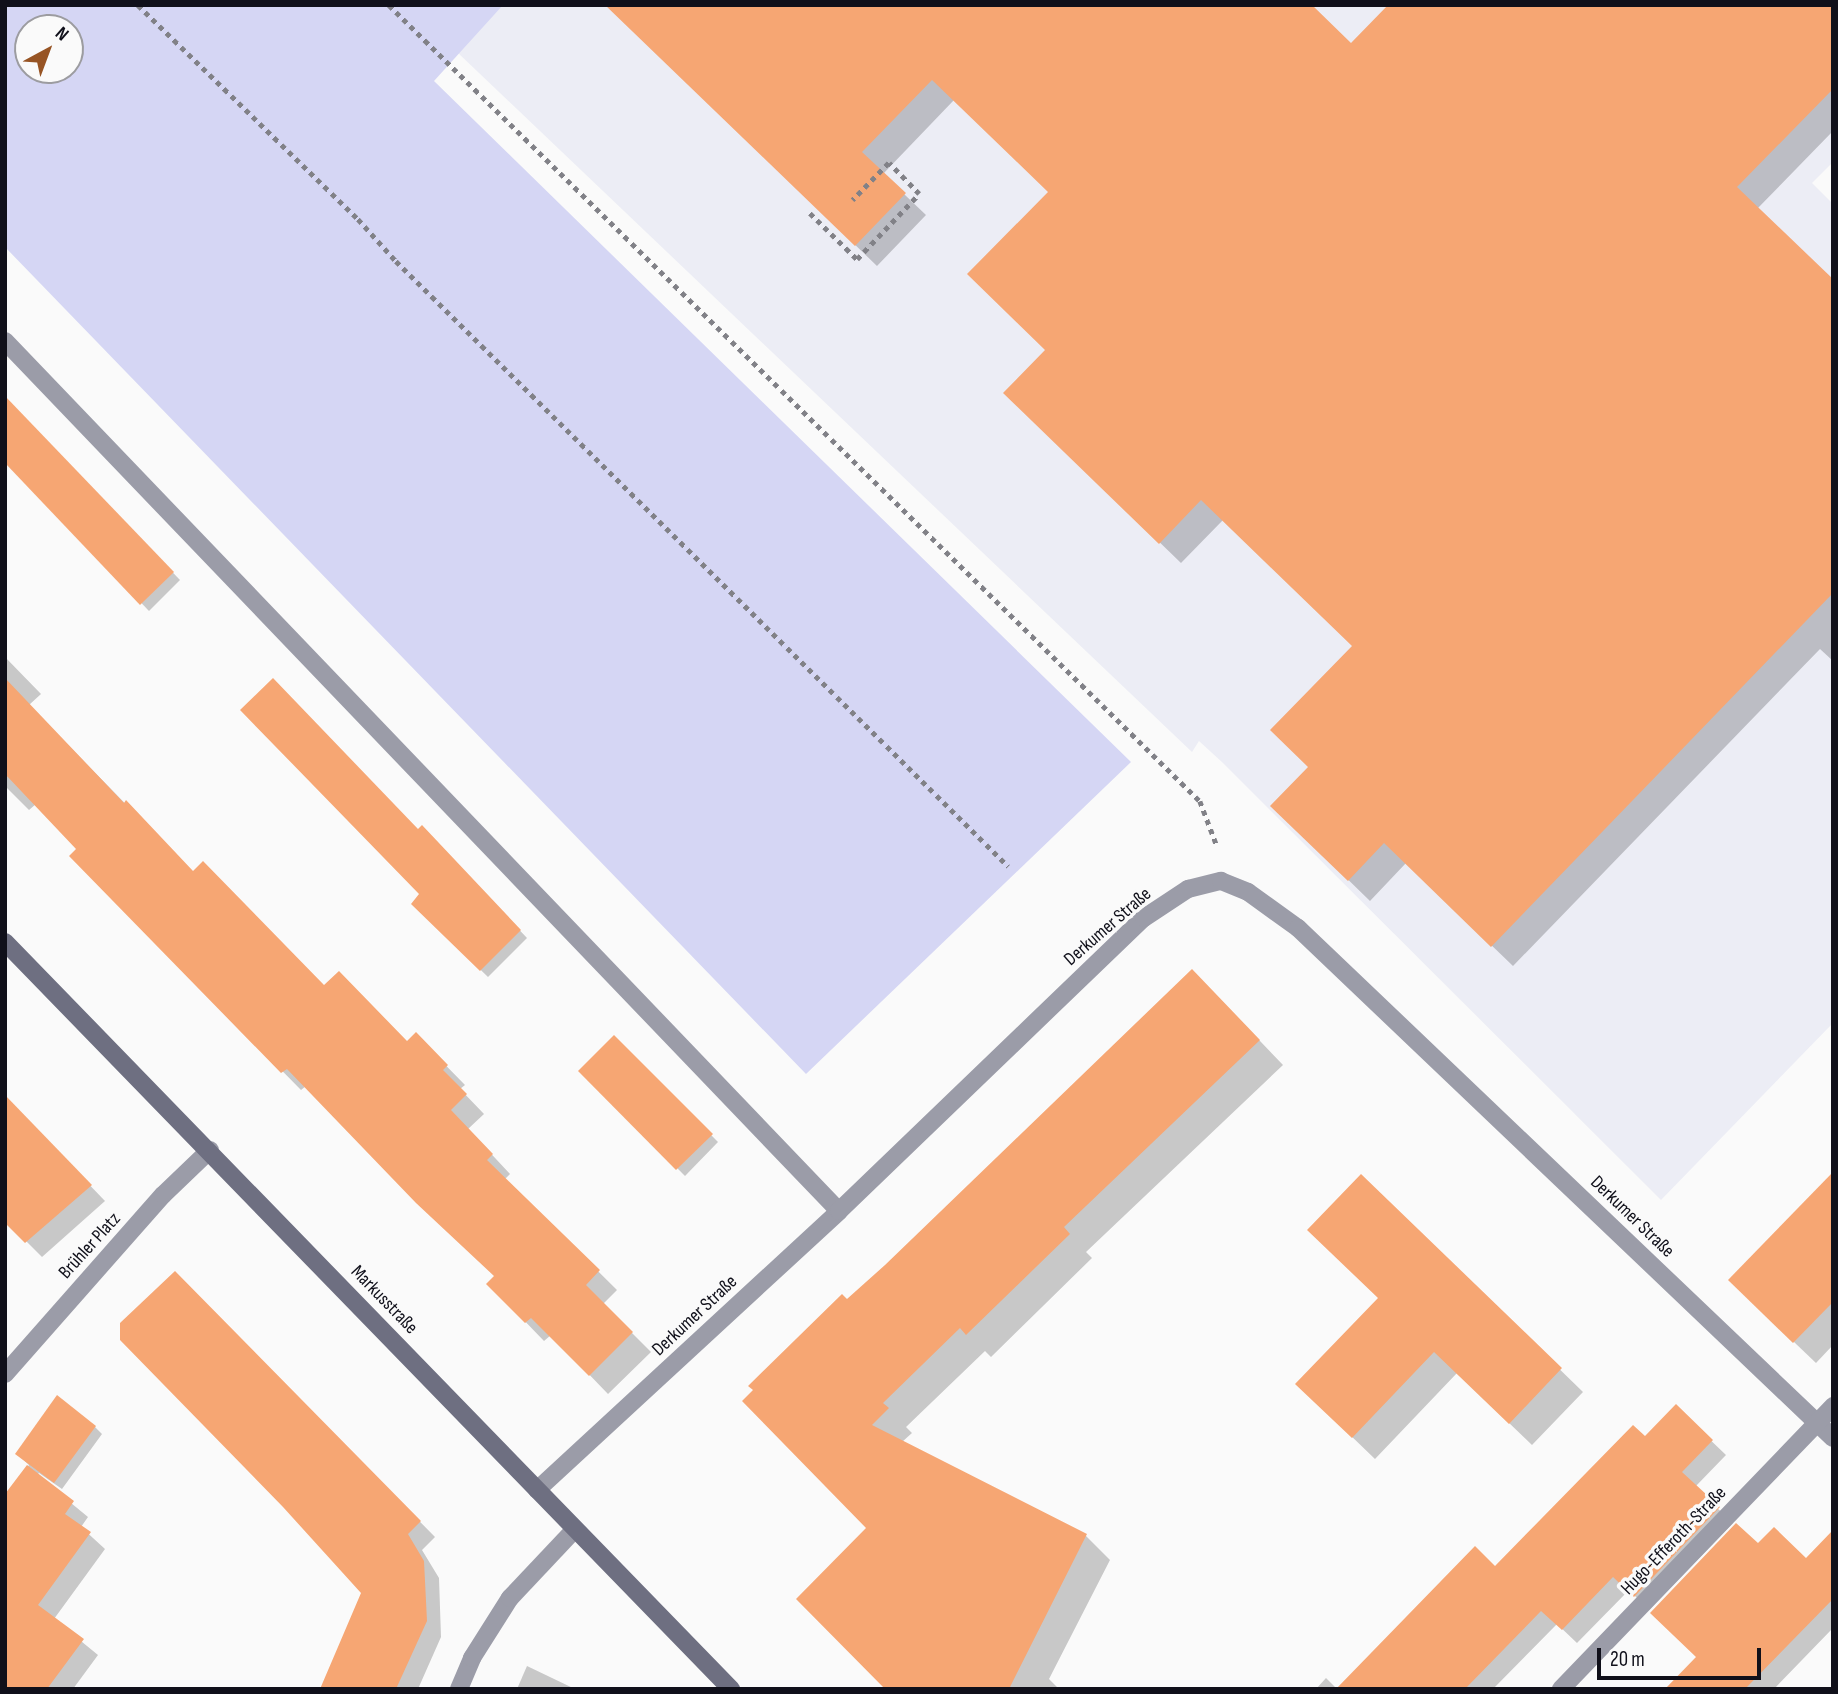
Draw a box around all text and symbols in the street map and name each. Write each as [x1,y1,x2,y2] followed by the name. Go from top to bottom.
[14,14,84,84] north arrow
[50,22,73,46] text: N
[1060,883,1156,971] street label: Derkumer Straße
[1585,1171,1679,1263] street label: Derkumer Straße
[54,1208,126,1284] street label: Brühler Platz
[346,1261,422,1339] street label: Markusstraße
[648,1271,742,1361] street label: Derkumer Straße
[1617,1482,1731,1600] street label: Hugo-Efferoth-Straße
[1600,1634,1764,1678] scale bar
[1610,1647,1645,1672] text: 20 m

